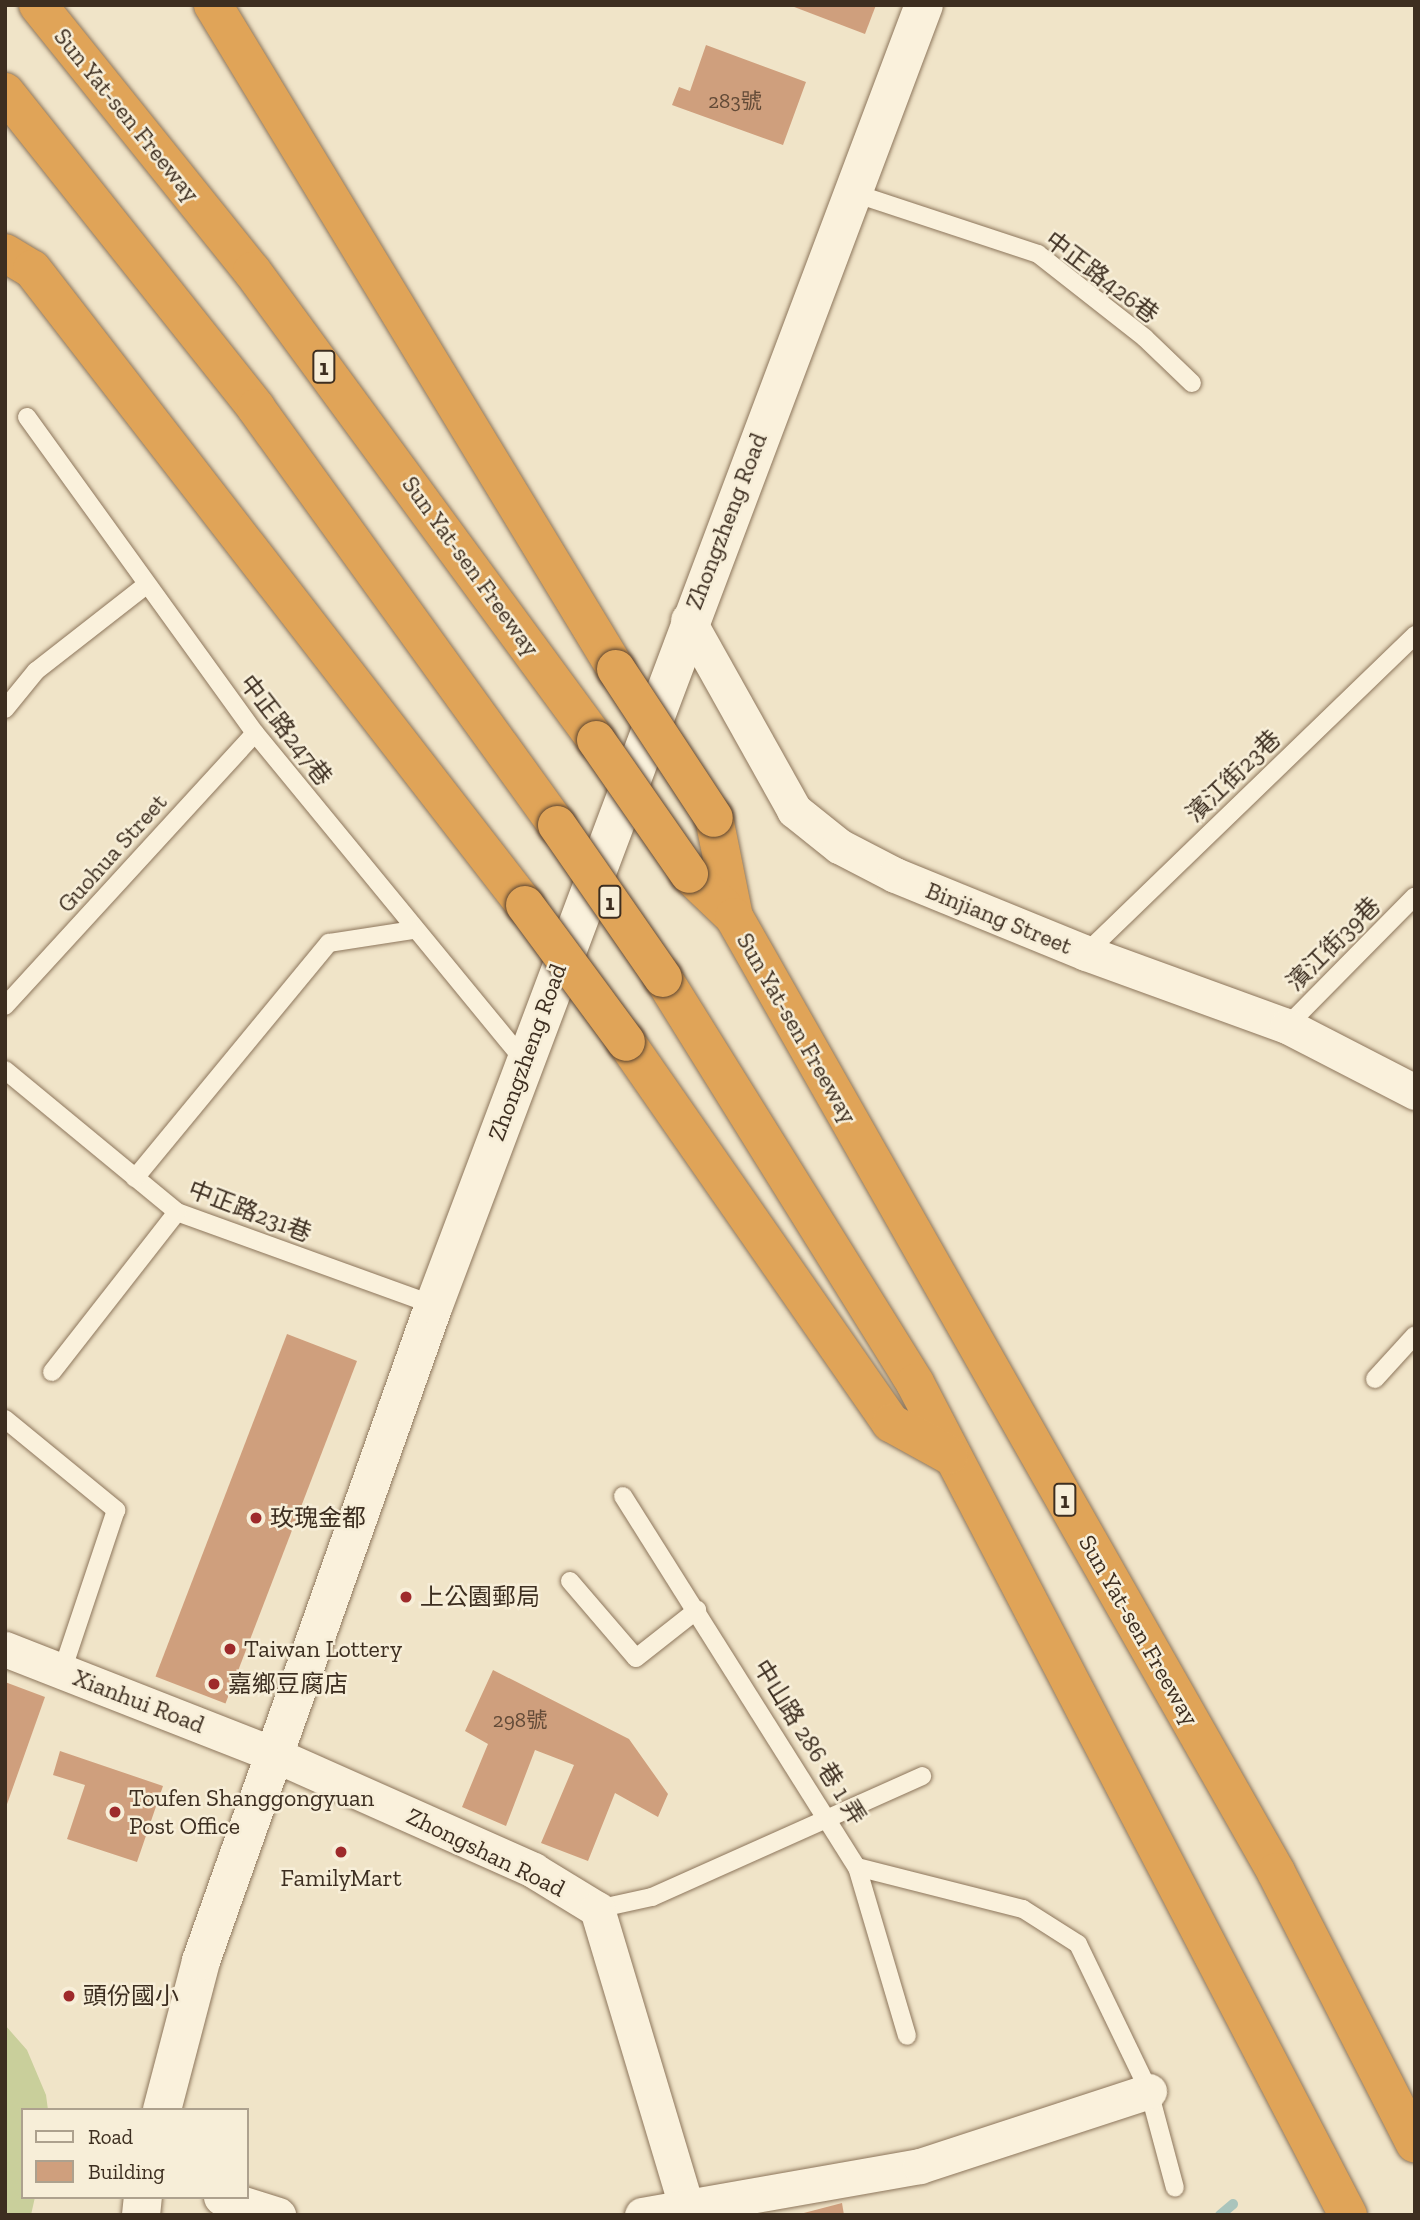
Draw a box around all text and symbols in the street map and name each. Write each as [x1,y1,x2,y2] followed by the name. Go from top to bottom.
[48,22,206,208] street label: Sun Yat-sen Freeway
[708,88,762,114] house number: 283號
[1040,225,1164,329] street label: 中正路426巷
[312,348,336,386] road number: 1
[679,429,773,613] street label: Zhongzheng Road
[396,470,546,662] street label: Sun Yat-sen Freeway
[234,669,338,791] street label: 中正路247巷
[1180,724,1286,828] street label: 濱江街23巷
[51,788,173,918] street label: Guohua Street
[922,876,1076,960] street label: Binjiang Street
[598,882,622,922] road number: 1
[1280,891,1386,997] street label: 濱江街39巷
[731,927,863,1129] street label: Sun Yat-sen Freeway
[482,960,572,1144] street label: Zhongzheng Road
[184,1174,316,1248] street label: 中正路231巷
[1053,1480,1077,1520] road number: 1
[270,1504,366,1532] place label: 玫瑰金都
[248,1510,264,1526] marker: 玫瑰金都
[1073,1529,1205,1731] street label: Sun Yat-sen Freeway
[420,1583,540,1611] place label: 上公園郵局
[398,1589,414,1605] marker: 上公園郵局
[244,1635,402,1663] place label: Taiwan Lottery
[222,1641,238,1657] marker: Taiwan Lottery
[748,1654,872,1830] street label: 中山路 286 巷 1 弄
[69,1663,209,1739] street label: Xianhui Road
[228,1670,348,1698] place label: 嘉鄉豆腐店
[206,1676,222,1692] marker: 嘉鄉豆腐店
[493,1707,547,1733] house number: 298號
[129,1784,374,1840] place label: Toufen Shanggongyuan Post Office
[402,1801,570,1903] street label: Zhongshan Road
[107,1804,123,1820] marker: Toufen Shanggongyuan Post Office
[333,1844,349,1860] marker: FamilyMart
[280,1864,402,1892] place label: FamilyMart
[83,1982,179,2010] place label: 頭份國小
[61,1988,77,2004] marker: 頭份國小
[21,2108,248,2199] legend
[88,2124,133,2149] text: Road
[88,2159,165,2184] text: Building

